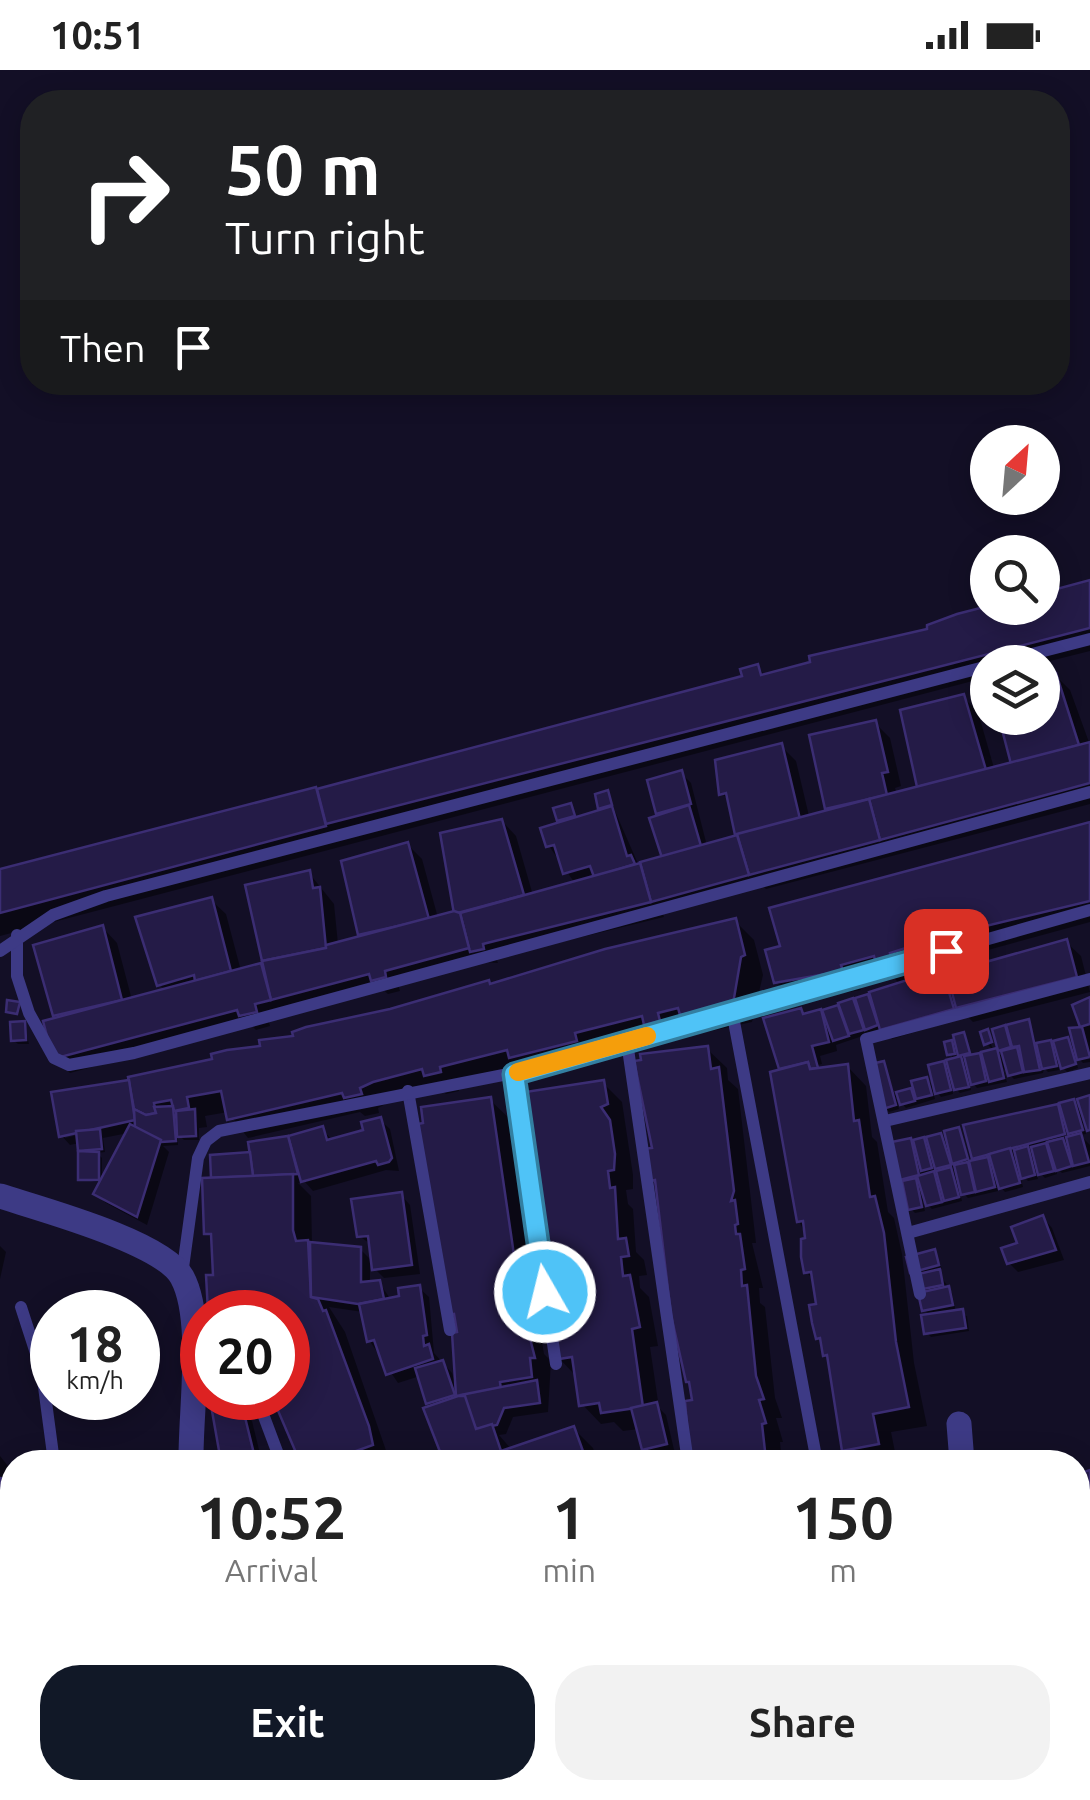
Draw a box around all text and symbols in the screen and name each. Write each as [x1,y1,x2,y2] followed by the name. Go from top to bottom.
[50,14,145,56] text: 10:51
[60,130,190,260] icon: right
[225,130,381,208] text: 50 m
[225,212,425,263] text: Turn right
[166,320,221,375] icon: arrive
[60,327,146,369] text: Then
[970,425,1060,515] north arrow
[970,425,1060,735] map controls
[970,535,1060,625] button: search
[970,645,1060,735] button: layers
[904,909,989,994] pin
[919,924,974,979] icon: arrive
[493,1240,597,1344] position arrow
[180,1290,310,1420] speed limit sign: 20
[67,1315,123,1371] text: 18
[66,1366,124,1394] text: km/h
[196,1483,346,1550] text: 10:52
[552,1483,586,1550] text: 1
[792,1483,894,1550] text: 150
[225,1552,318,1588] text: Arrival
[542,1552,596,1588] text: min
[829,1552,857,1588] text: m
[40,1665,535,1780] button: Exit
[555,1665,1050,1780] button: Share

